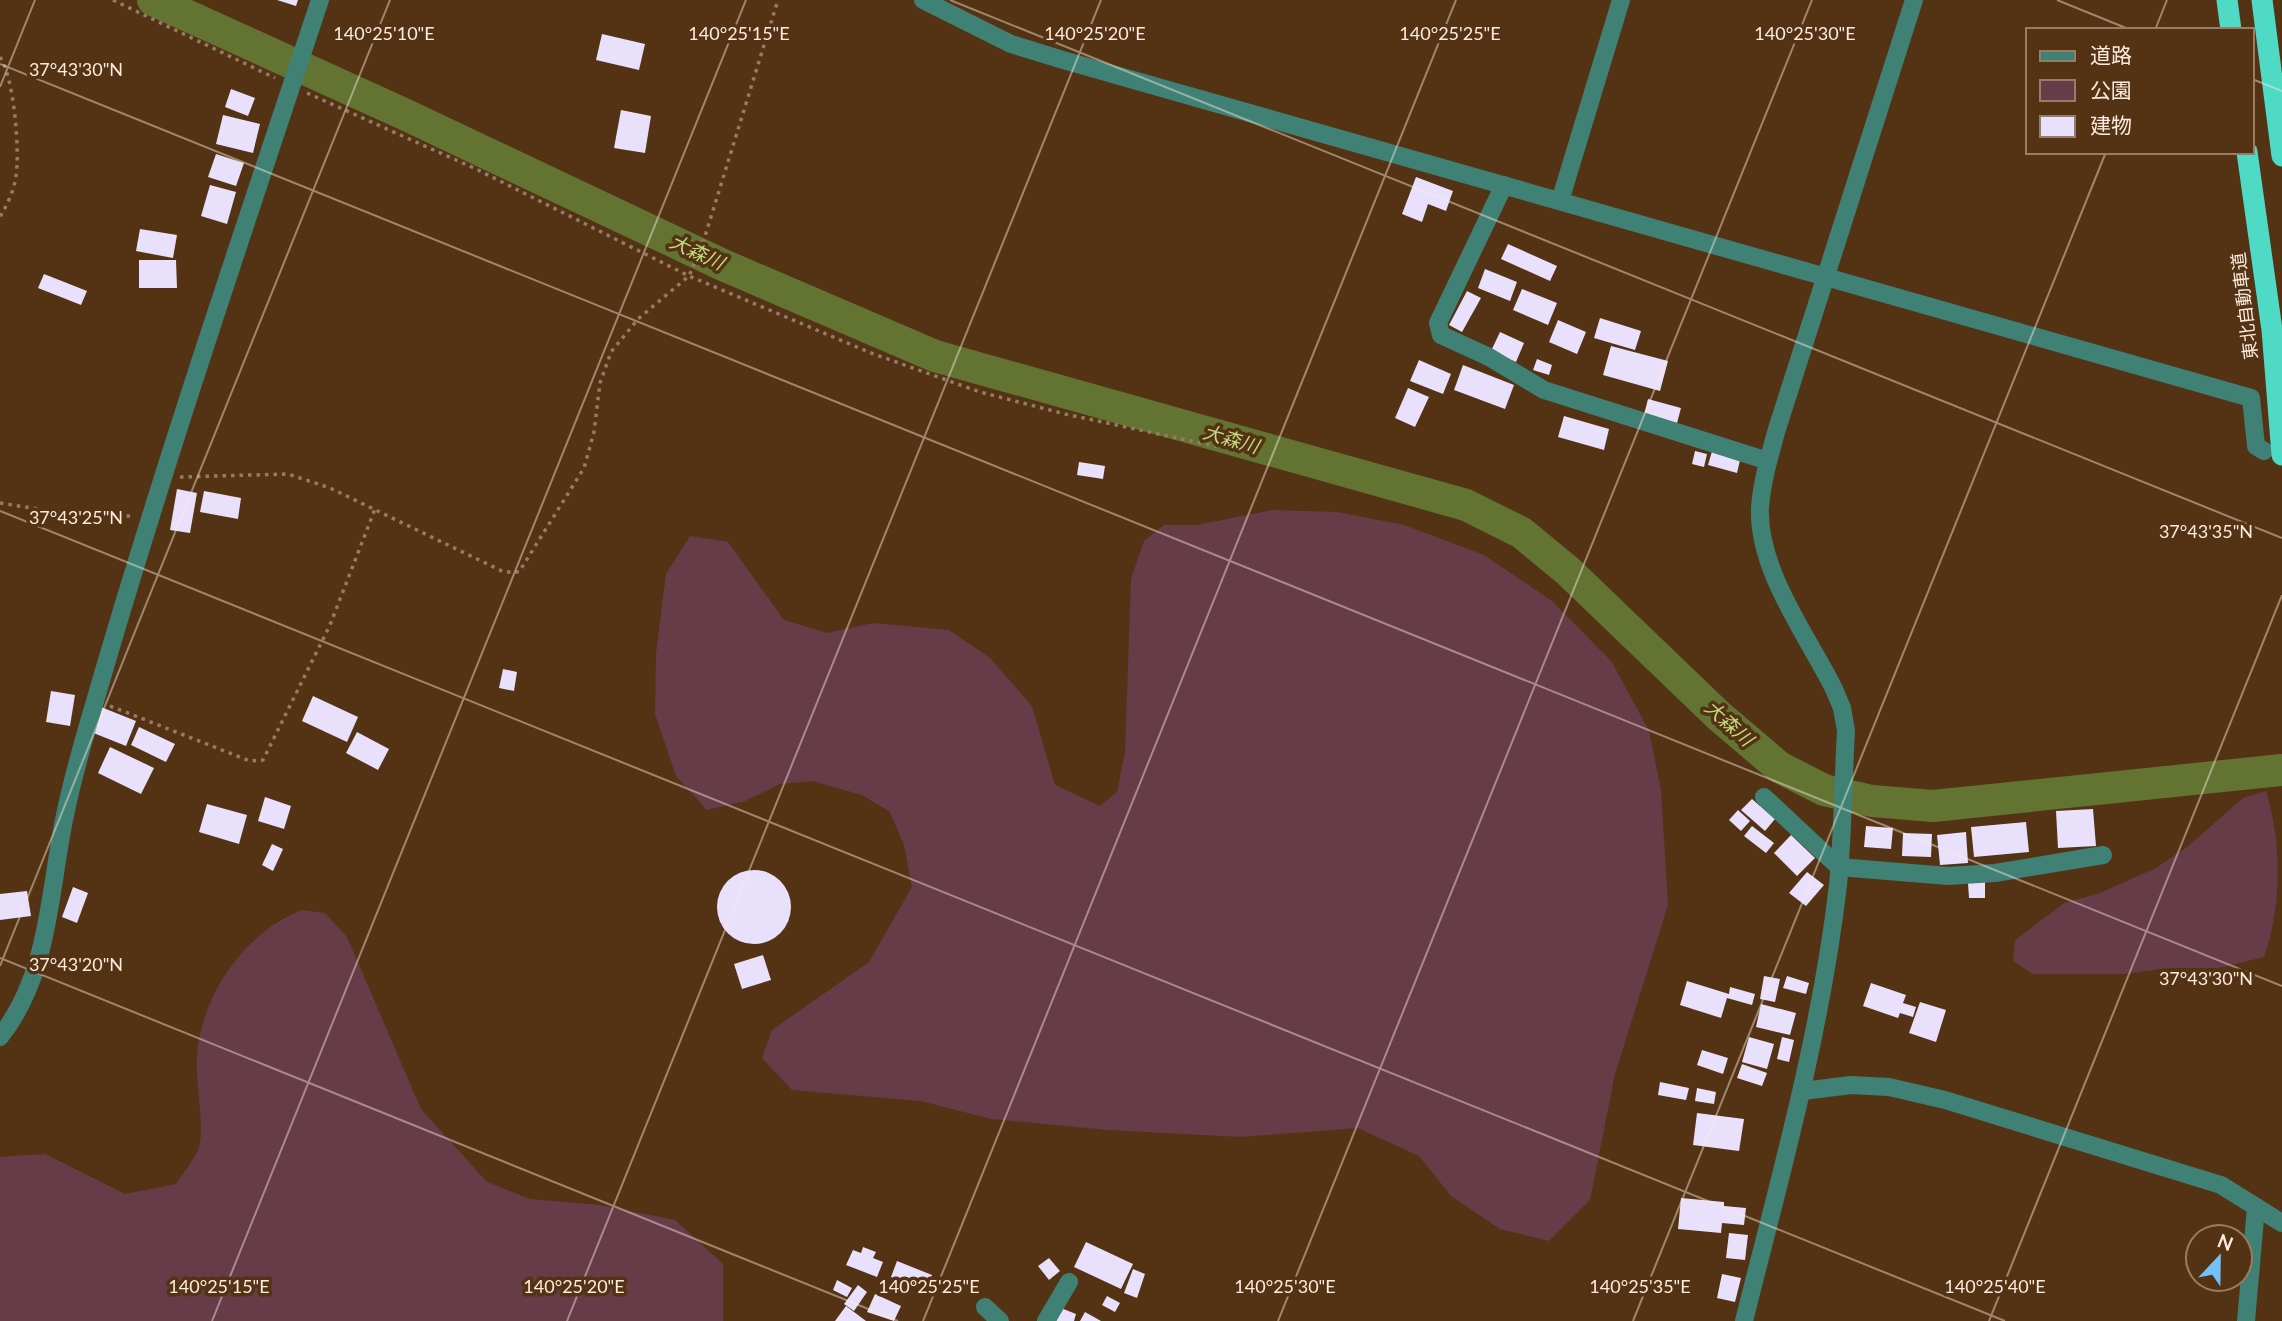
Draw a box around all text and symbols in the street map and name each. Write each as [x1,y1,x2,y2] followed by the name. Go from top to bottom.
[333,22,435,44] text: 140°25'10"E
[688,22,790,44] text: 140°25'15"E
[1044,22,1146,44] text: 140°25'20"E
[1399,22,1501,44] text: 140°25'25"E
[1754,22,1856,44] text: 140°25'30"E
[2026,28,2254,154] legend
[2090,42,2132,67] text: 道路
[29,58,123,80] text: 37°43'30"N
[2090,77,2132,102] text: 公園
[2090,112,2132,137] text: 建物
[667,229,730,275] water label: 大森川
[2227,251,2262,361] street label: 東北自動車道
[1201,420,1264,458] water label: 大森川
[29,506,123,528] text: 37°43'25"N
[2159,520,2253,542] text: 37°43'35"N
[1700,695,1760,752] water label: 大森川
[29,953,123,975] text: 37°43'20"N
[2159,967,2253,989] text: 37°43'30"N
[2184,1223,2254,1293] north arrow
[2214,1228,2237,1255] text: N
[168,1275,270,1297] text: 140°25'15"E
[523,1275,625,1297] text: 140°25'20"E
[878,1275,980,1297] text: 140°25'25"E
[1234,1275,1336,1297] text: 140°25'30"E
[1589,1275,1691,1297] text: 140°25'35"E
[1944,1275,2046,1297] text: 140°25'40"E

